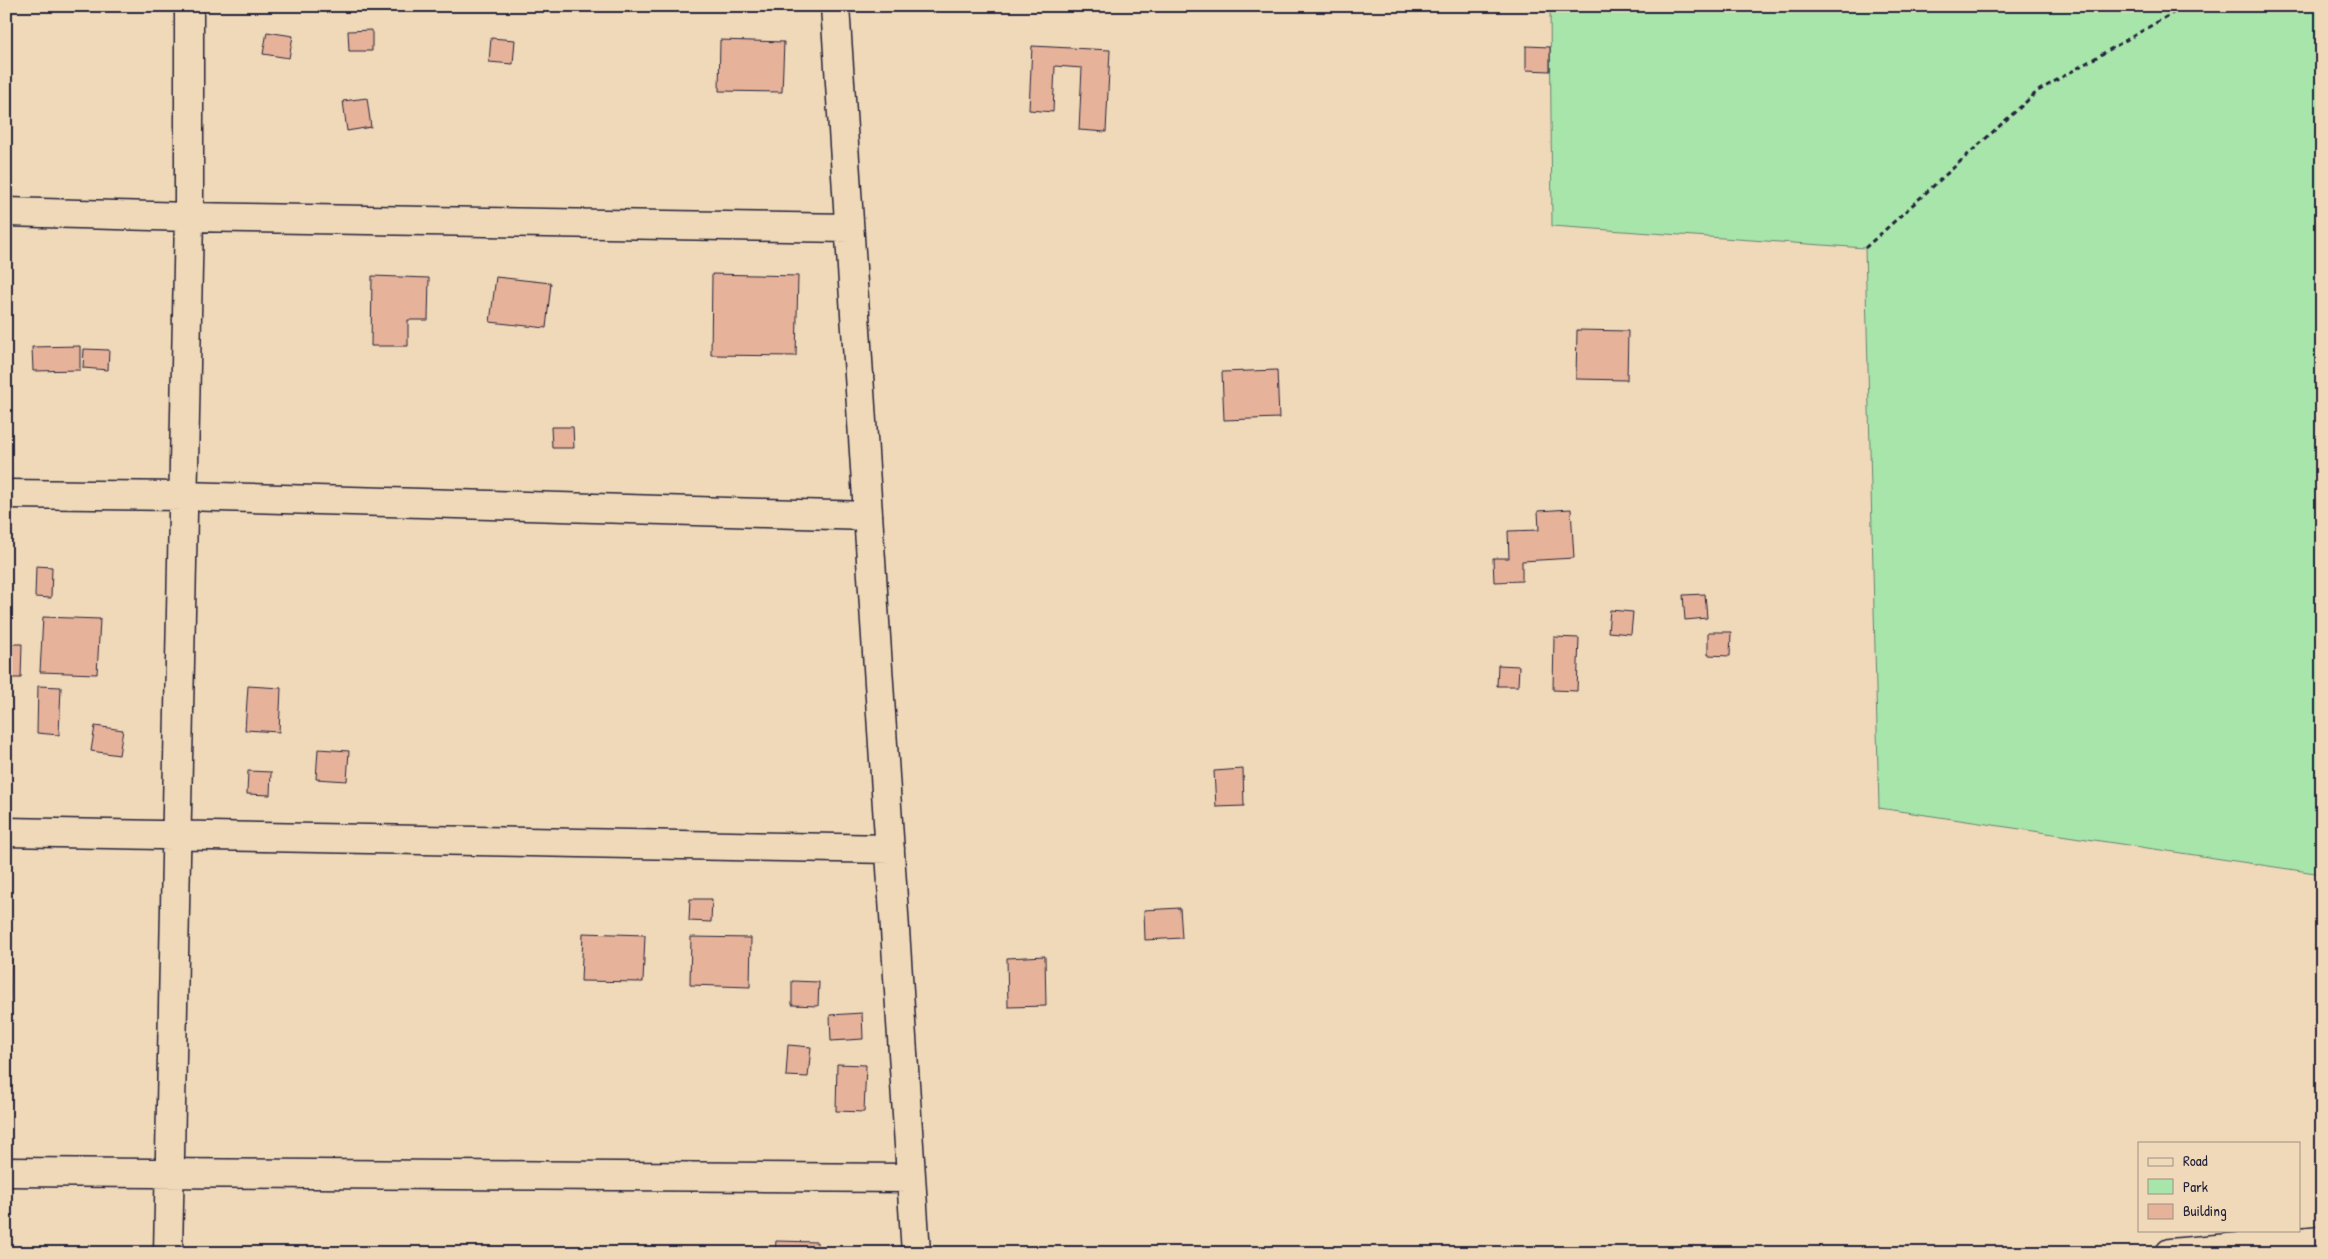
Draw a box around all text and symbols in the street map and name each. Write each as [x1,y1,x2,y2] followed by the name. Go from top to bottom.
[2138,1142,2300,1232] legend
[2183,1150,2208,1171] text: Road
[2183,1176,2208,1197] text: Park
[2183,1200,2227,1221] text: Building

